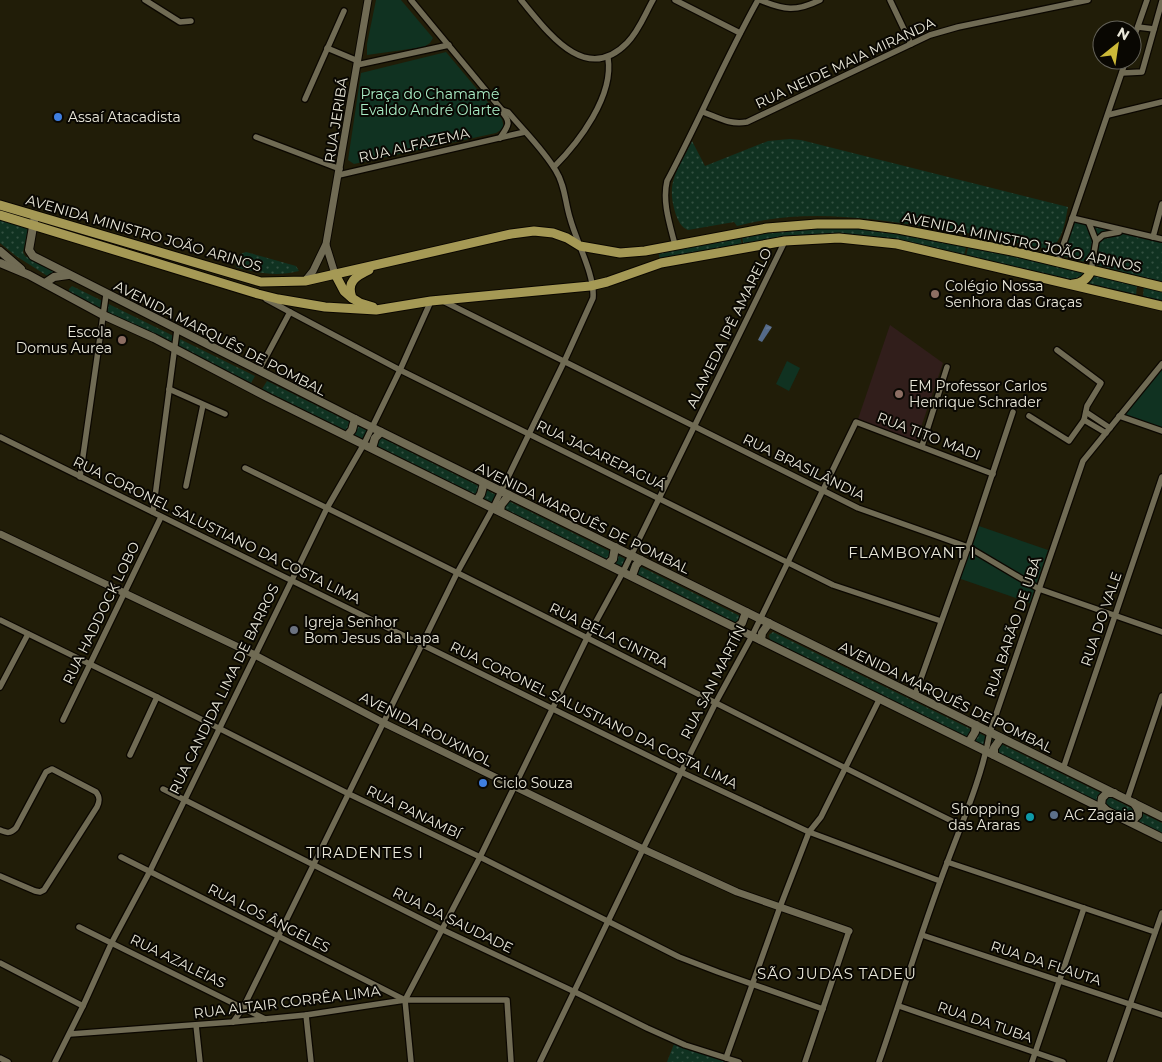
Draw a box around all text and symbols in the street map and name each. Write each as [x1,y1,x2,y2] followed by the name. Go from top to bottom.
[752,13,939,113] street label: RUA NEIDE MAIA MIRANDA
[1092,20,1142,70] north arrow
[1114,23,1133,44] text: N
[320,75,352,164] street label: RUA JERIBÁ
[360,85,500,119] park label: Praça do Chamamé Evaldo André Olarte
[68,108,181,126] place label: Assaí Atacadista
[52,111,64,123] marker: Assaí Atacadista
[357,123,472,167] street label: RUA ALFAZEMA
[24,191,264,275] street label: AVENIDA MINISTRO JOÃO ARINOS
[901,208,1143,276] street label: AVENIDA MINISTRO JOÃO ARINOS
[682,245,776,411] street label: ALAMEDA IPÊ AMARELO
[111,276,330,400] street label: AVENIDA MARQUÊS DE POMBAL
[945,277,1082,311] place label: Colégio Nossa Senhora das Graças
[929,288,941,300] marker: Colégio Nossa Senhora das Graças
[16,323,112,357] place label: Escola Domus Aurea
[116,334,128,346] marker: Escola Domus Aurea
[909,377,1047,411] place label: EM Professor Carlos Henrique Schrader
[893,388,905,400] marker: EM Professor Carlos Henrique Schrader
[875,408,983,464] street label: RUA TITO MADI
[533,416,669,495] street label: RUA JACAREPAGUÁ
[740,430,869,505] street label: RUA BRASILÂNDIA
[70,452,365,608] street label: RUA CORONEL SALUSTIANO DA COSTA LIMA
[473,458,694,578] street label: AVENIDA MARQUÊS DE POMBAL
[59,538,144,687] street label: RUA HADDOCK LOBO
[848,543,976,562] district label: FLAMBOYANT I
[981,554,1046,699] street label: RUA BARÃO DE UBÁ
[1076,569,1126,669] street label: RUA DO VALE
[165,581,283,797] street label: RUA CANDIDA LIMA DE BARROS
[546,598,672,672] street label: RUA BELA CINTRA
[304,613,440,647] place label: Igreja Senhor Bom Jesus da Lapa
[677,622,749,742] street label: RUA SAN MARTÍN
[288,624,300,636] marker: Igreja Senhor Bom Jesus da Lapa
[447,637,742,793] street label: RUA CORONEL SALUSTIANO DA COSTA LIMA
[836,637,1057,757] street label: AVENIDA MARQUÊS DE POMBAL
[357,688,496,771] street label: AVENIDA ROUXINOL
[493,774,573,792] place label: Ciclo Souza
[477,777,489,789] marker: Ciclo Souza
[363,781,465,843] street label: RUA PANAMBÍ
[948,800,1020,834] place label: Shopping das Araras
[1064,806,1135,824] place label: AC Zagaia
[1048,809,1060,821] marker: AC Zagaia
[1024,811,1036,823] marker: Shopping das Araras
[306,843,424,862] district label: TIRADENTES I
[205,879,333,957] street label: RUA LOS ÂNGELES
[390,883,516,957] street label: RUA DA SAUDADE
[127,930,229,992] street label: RUA AZALEIAS
[988,937,1105,990] street label: RUA DA FLAUTA
[757,964,917,983] district label: SÃO JUDAS TADEU
[193,982,382,1022] street label: RUA ALTAIR CORRÊA LIMA
[935,997,1036,1047] street label: RUA DA TUBA

